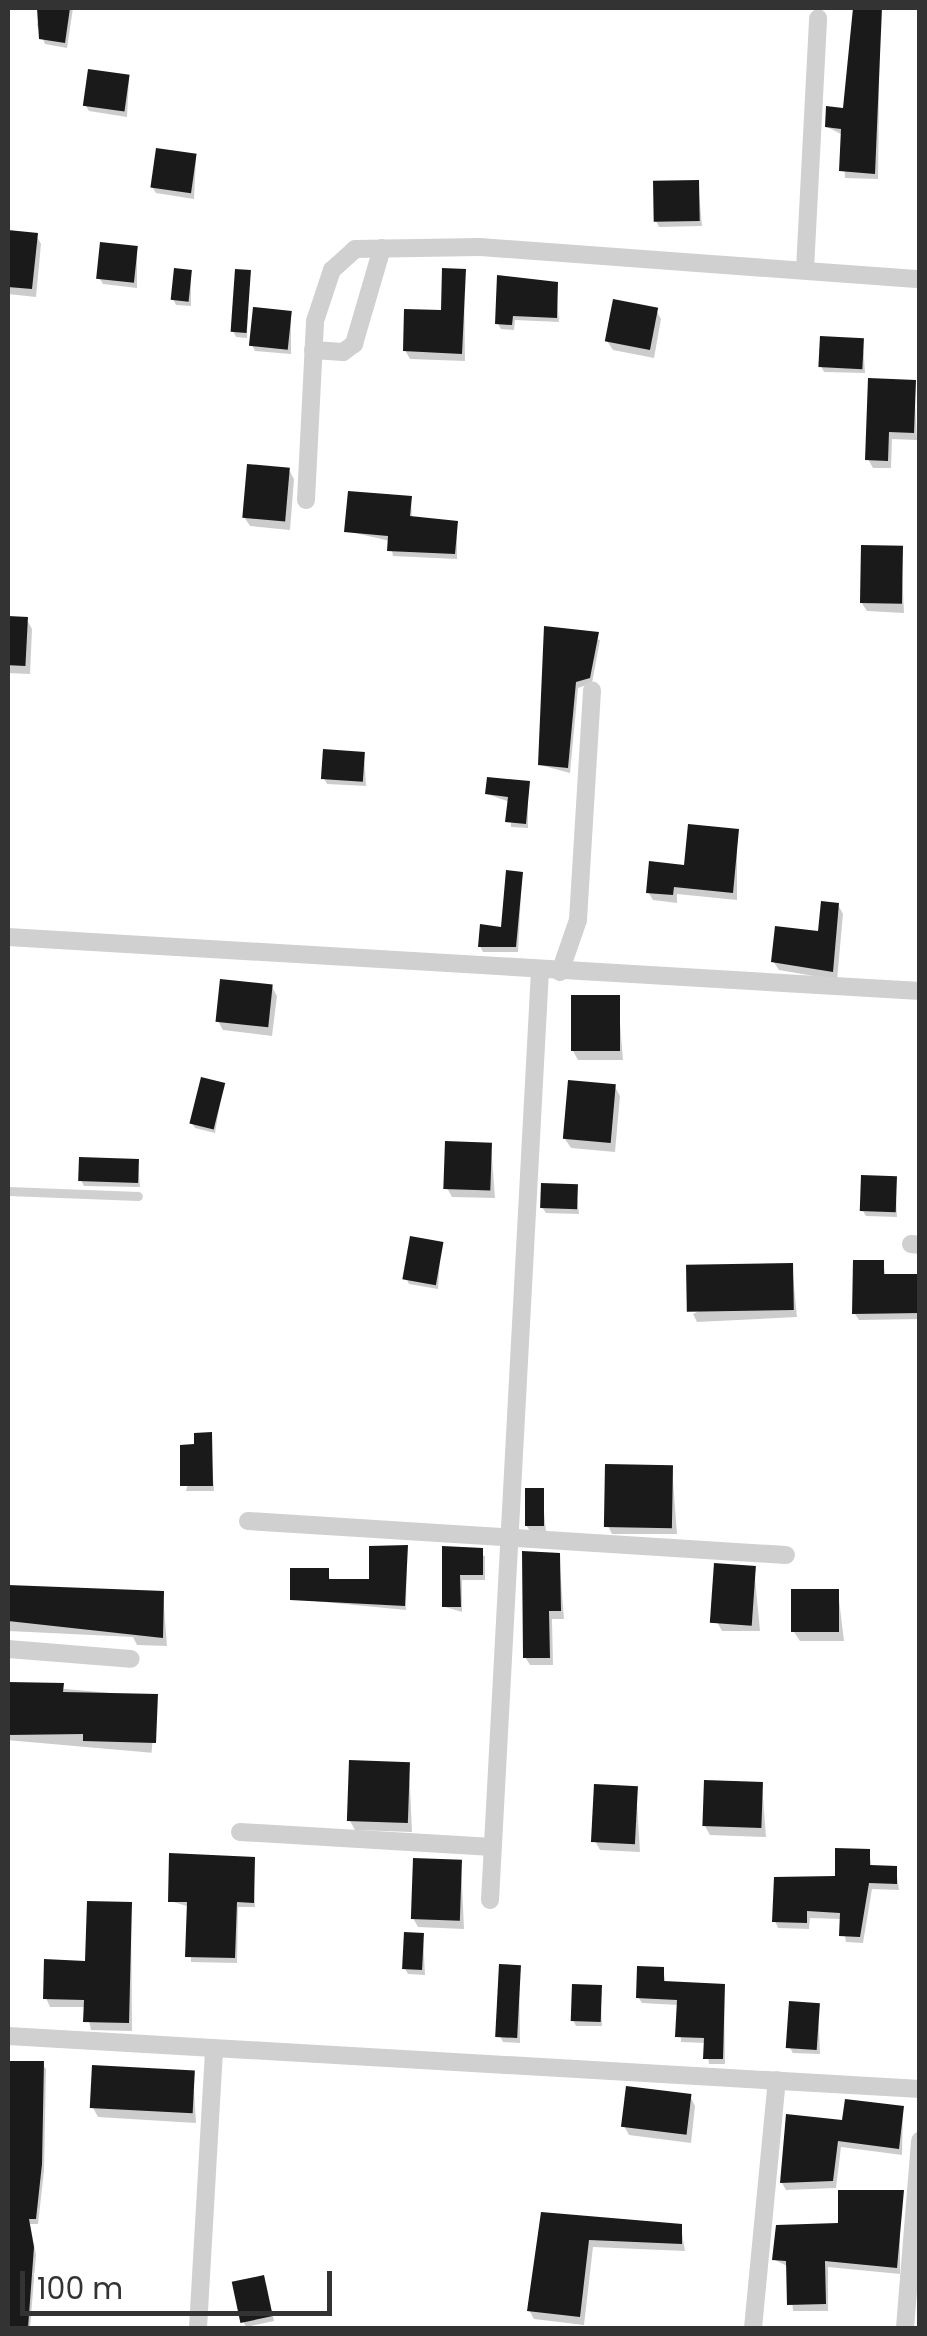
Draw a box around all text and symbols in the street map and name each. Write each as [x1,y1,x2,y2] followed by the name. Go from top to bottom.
[25,2251,338,2313] scale bar
[37,2267,123,2310] text: 100 m

